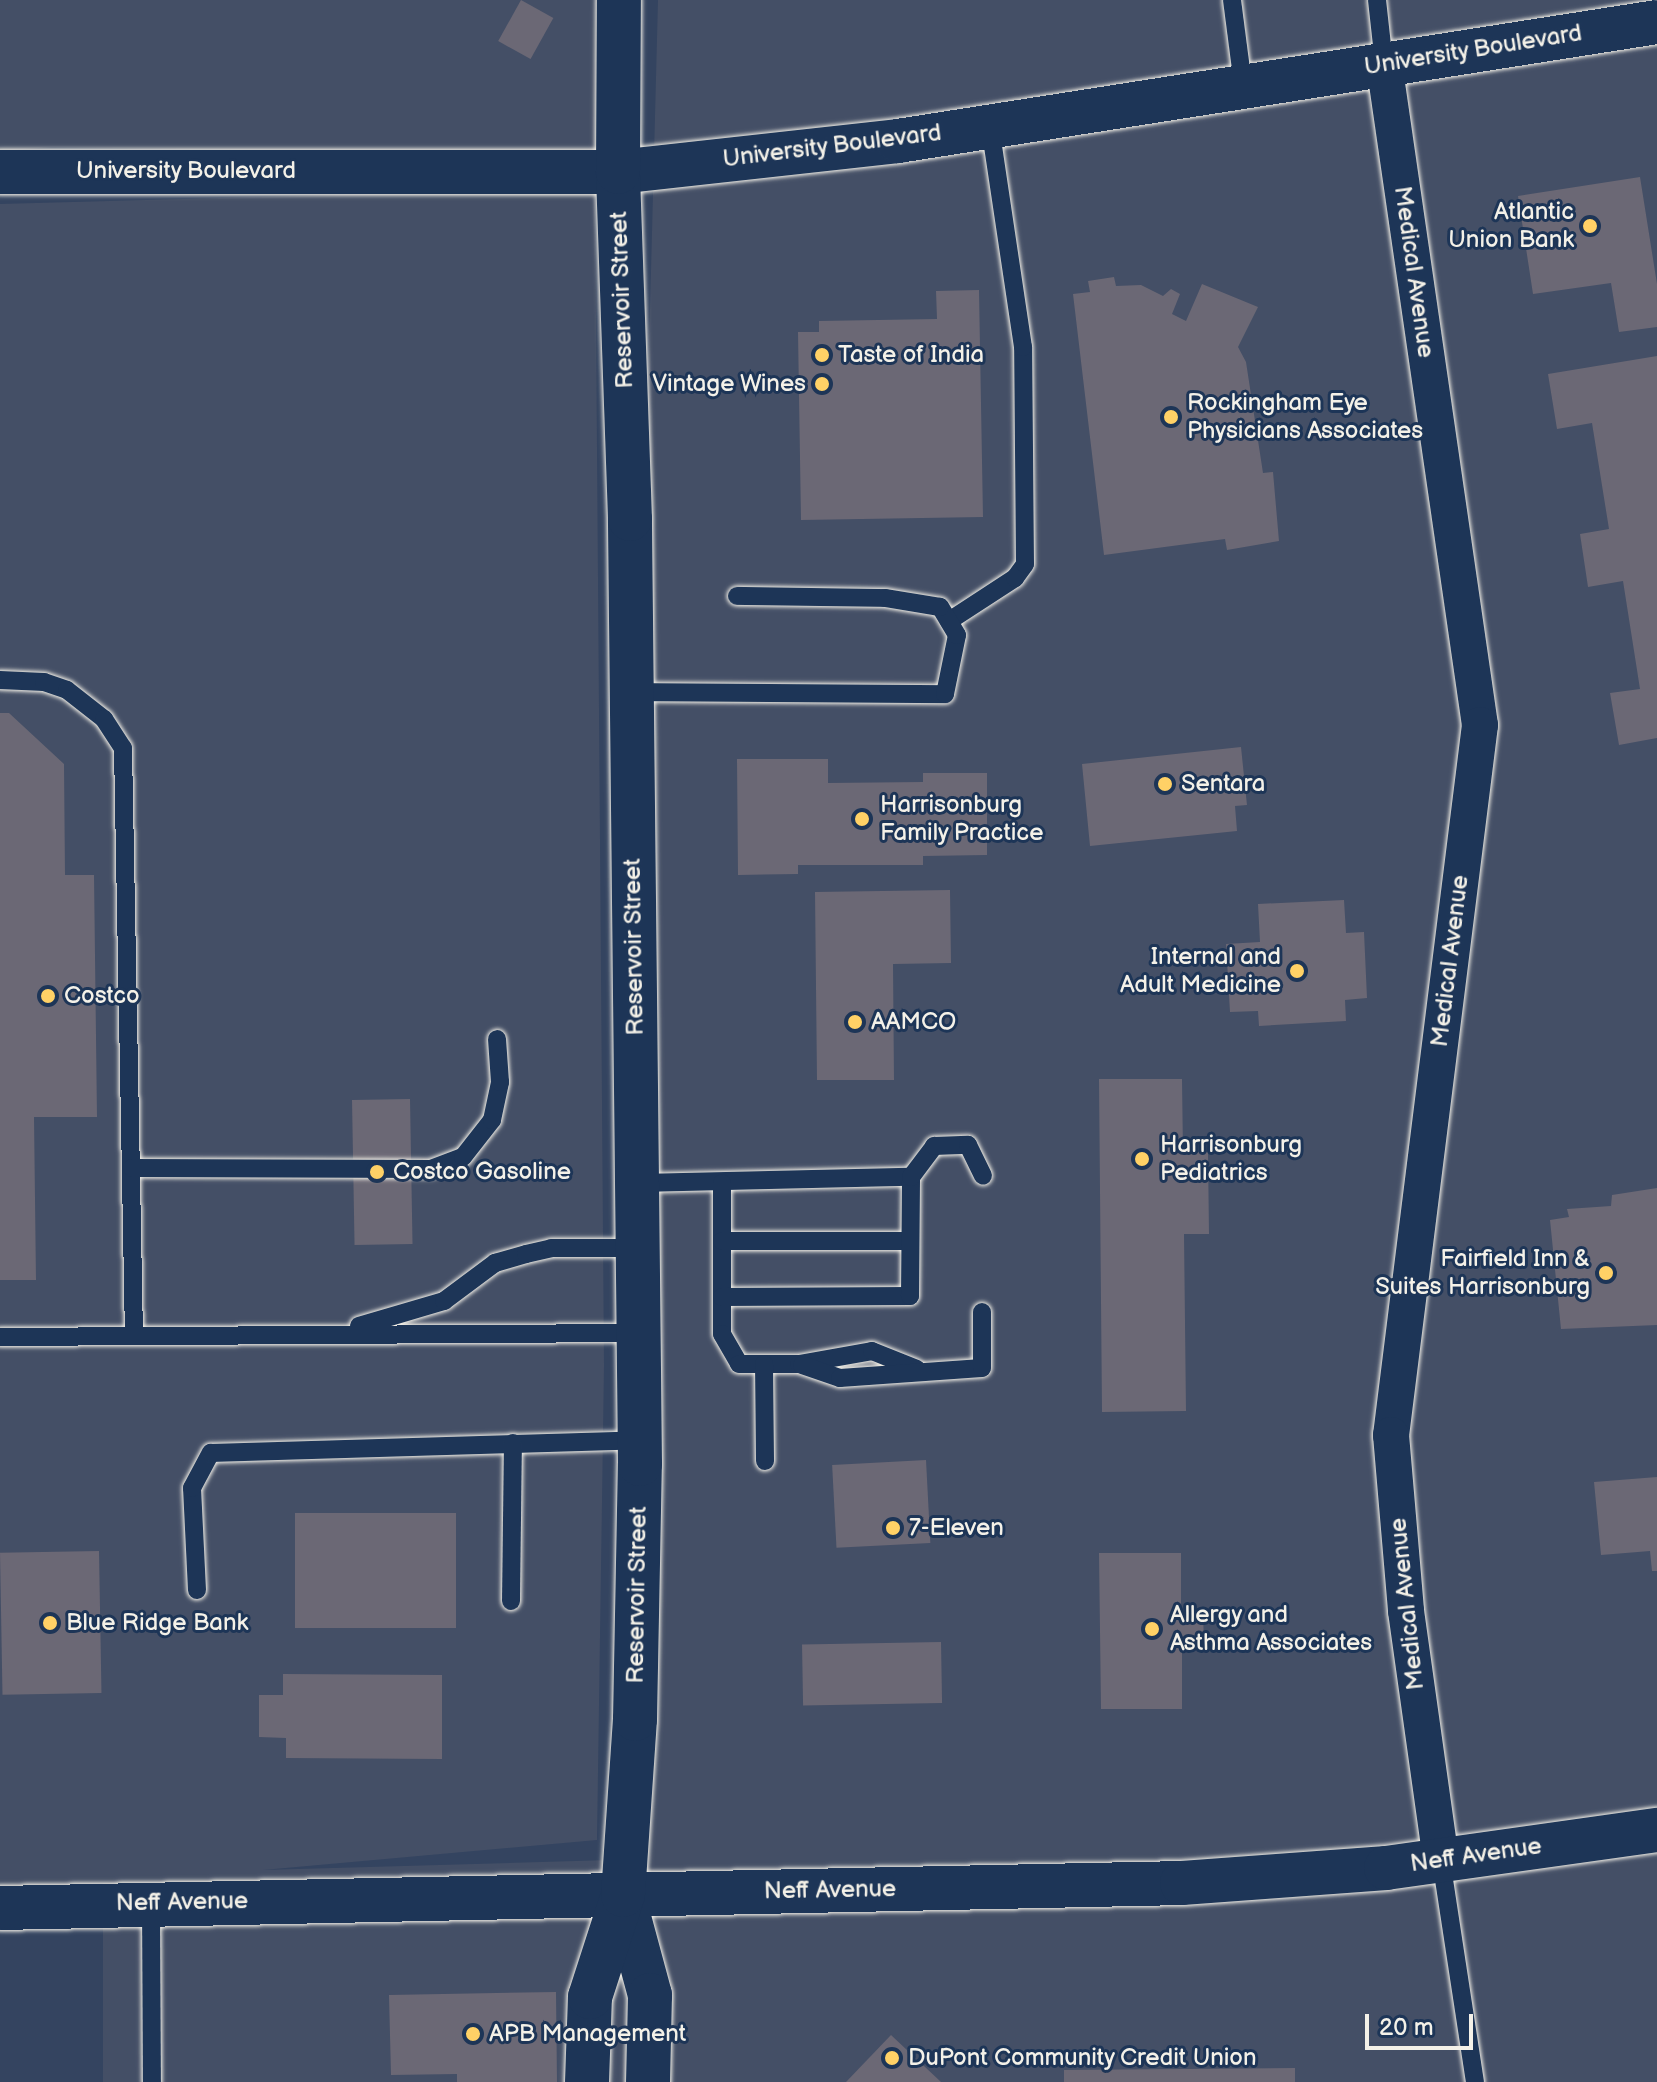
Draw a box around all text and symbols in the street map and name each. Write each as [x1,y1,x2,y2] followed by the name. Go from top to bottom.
[1361,18,1585,82] street label: University Boulevard
[720,118,944,174] street label: University Boulevard
[75,157,297,185] street label: University Boulevard
[1388,184,1440,360] street label: Medical Avenue
[1448,198,1574,254] place label: Atlantic Union Bank
[605,211,639,389] street label: Reservoir Street
[1581,217,1599,235] marker: Atlantic Union Bank
[838,341,984,369] place label: Taste of India
[813,346,831,364] marker: Taste of India
[651,370,806,398] place label: Vintage Wines
[813,375,831,393] marker: Vintage Wines
[1187,389,1423,445] place label: Rockingham Eye Physicians Associates
[1162,408,1180,426] marker: Rockingham Eye Physicians Associates
[1181,770,1265,798] place label: Sentara
[1156,775,1174,793] marker: Sentara
[880,791,1045,847] place label: Harrisonburg Family Practice
[851,808,873,830] marker: Harrisonburg Family Practice
[618,858,650,1036] street label: Reservoir Street
[1425,873,1475,1049] street label: Medical Avenue
[1120,943,1281,999] place label: Internal and Adult Medicine
[1288,962,1306,980] marker: Internal and Adult Medicine
[64,982,140,1010] place label: Costco
[39,987,57,1005] marker: Costco
[871,1008,956,1036] place label: AAMCO
[846,1013,864,1031] marker: AAMCO
[1160,1131,1302,1187] place label: Harrisonburg Pediatrics
[1131,1148,1153,1170] marker: Harrisonburg Pediatrics
[393,1158,571,1186] place label: Costco Gasoline
[368,1163,386,1181] marker: Costco Gasoline
[1375,1245,1590,1301] place label: Fairfield Inn & Suites Harrisonburg
[1597,1264,1615,1282] marker: Fairfield Inn & Suites Harrisonburg
[621,1506,653,1684] street label: Reservoir Street
[909,1514,1004,1542] place label: 7-Eleven
[1384,1516,1430,1692] street label: Medical Avenue
[884,1519,902,1537] marker: 7-Eleven
[1170,1601,1372,1657] place label: Allergy and Asthma Associates
[66,1609,248,1637] place label: Blue Ridge Bank
[41,1614,59,1632] marker: Blue Ridge Bank
[1141,1618,1163,1640] marker: Allergy and Asthma Associates
[1408,1832,1544,1878] street label: Neff Avenue
[764,1874,896,1906] street label: Neff Avenue
[116,1886,248,1918] street label: Neff Avenue
[1369,1998,1477,2048] scale bar
[1379,2013,1434,2042] text: 20 m
[489,2020,686,2048] place label: APB Management
[464,2025,482,2043] marker: APB Management
[908,2044,1258,2072] place label: DuPont Community Credit Union
[883,2049,901,2067] marker: DuPont Community Credit Union

